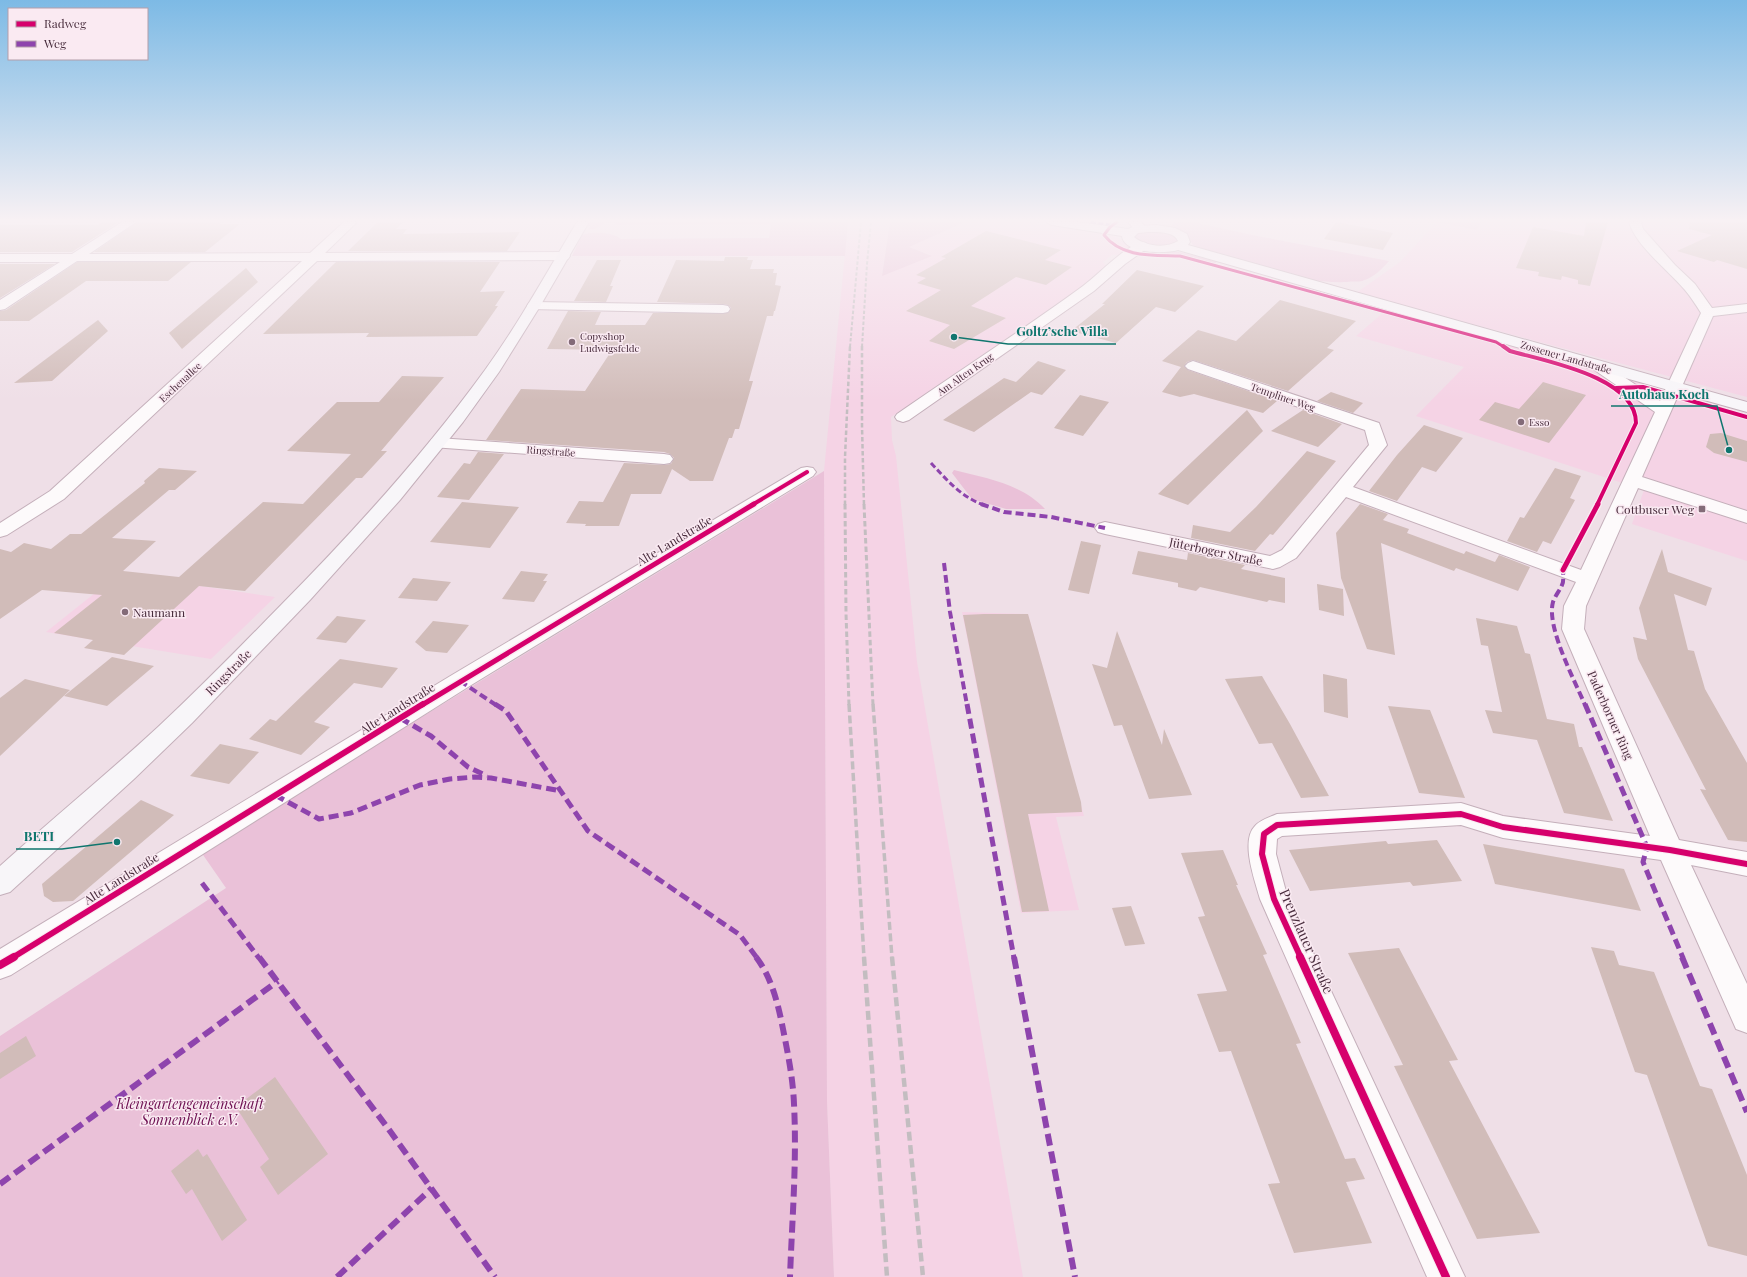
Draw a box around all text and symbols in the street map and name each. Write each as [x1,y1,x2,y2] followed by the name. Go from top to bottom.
[8,8,148,60] legend
[44,15,87,31] text: Radweg
[43,35,67,51] text: Weg
[1008,319,1116,344] callout: Goltz’sche Villa
[1016,322,1108,339] text: Goltz’sche Villa
[580,329,640,355] place label: Copyshop Ludwigsfelde
[567,337,577,347] marker: Copyshop Ludwigsfelde
[1519,337,1613,377] street label: Zossener Landstraße
[933,349,996,399] street label: Am Alten Krug
[156,359,204,405] street label: Eschenallee
[1249,379,1318,415] street label: Templiner Weg
[1611,381,1717,406] callout: Autohaus Koch
[1618,385,1709,402] text: Autohaus Koch
[1529,415,1550,429] place label: Esso
[1516,417,1526,427] marker: Esso
[526,442,576,460] street label: Ringstraße
[1616,501,1695,517] place label: Cottbuser Weg
[1697,504,1707,514] marker: Cottbuser Weg
[632,511,715,569] street label: Alte Landstraße
[1167,533,1264,569] street label: Jüterboger Straße
[133,604,185,620] place label: Naumann
[120,607,130,617] marker: Naumann
[202,646,254,698] street label: Ringstraße
[1584,668,1638,763] street label: Paderborner Ring
[356,679,437,738] street label: Alte Landstraße
[16,824,62,849] callout: BETI
[24,827,54,844] text: BETI
[80,849,161,908] street label: Alte Landstraße
[1275,886,1339,996] street label: Prenzlauer Straße
[115,1094,265,1129] park label: Kleingartengemeinschaft Sonnenblick e.V.

